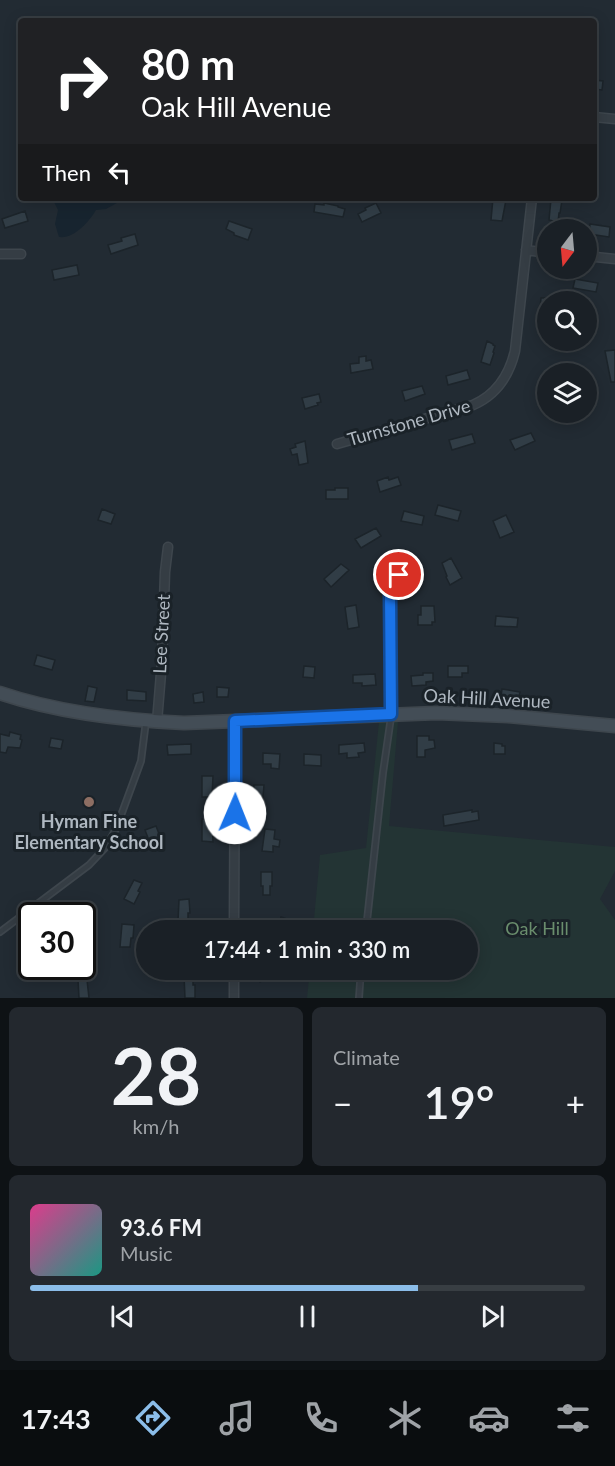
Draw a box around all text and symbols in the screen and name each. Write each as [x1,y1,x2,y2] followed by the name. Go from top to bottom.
[141,39,235,89] text: 80 m
[42,42,120,120] icon: right
[141,90,331,123] text: Oak Hill Avenue
[103,156,136,189] icon: left
[42,159,91,186] text: Then
[537,219,597,279] north arrow
[537,219,597,423] map controls
[537,291,597,351] button: search
[537,363,597,423] button: layers
[345,394,473,450] street label: Turnstone Drive
[373,549,424,600] pin
[382,558,415,591] icon: arrive
[148,593,174,674] street label: Lee Street
[423,684,551,712] street label: Oak Hill Avenue
[203,781,267,845] position arrow
[82,795,96,809] marker: Hyman Fine Elementary School
[15,810,163,853] place label: Hyman Fine Elementary School
[18,902,96,980] speed limit sign: 30
[505,917,569,939] park label: Oak Hill
[204,936,410,963] text: 17:44 · 1 min · 330 m
[111,1028,201,1122] text: 28
[333,1045,400,1069] text: Climate
[424,1075,494,1129] text: 19°
[333,1083,352,1123] text: −
[566,1083,585,1123] text: +
[133,1114,179,1138] text: km/h
[120,1214,202,1241] text: 93.6 FM
[120,1241,173,1265] text: Music
[106,1300,139,1333] icon: previous
[291,1300,324,1333] icon: pause
[476,1300,509,1333] icon: next
[132,1397,174,1439] icon: directions
[216,1397,258,1439] icon: music
[300,1397,342,1439] icon: phone
[384,1397,426,1439] icon: climate
[468,1397,510,1439] icon: car
[552,1397,594,1439] icon: filters
[21,1402,91,1435] text: 17:43

